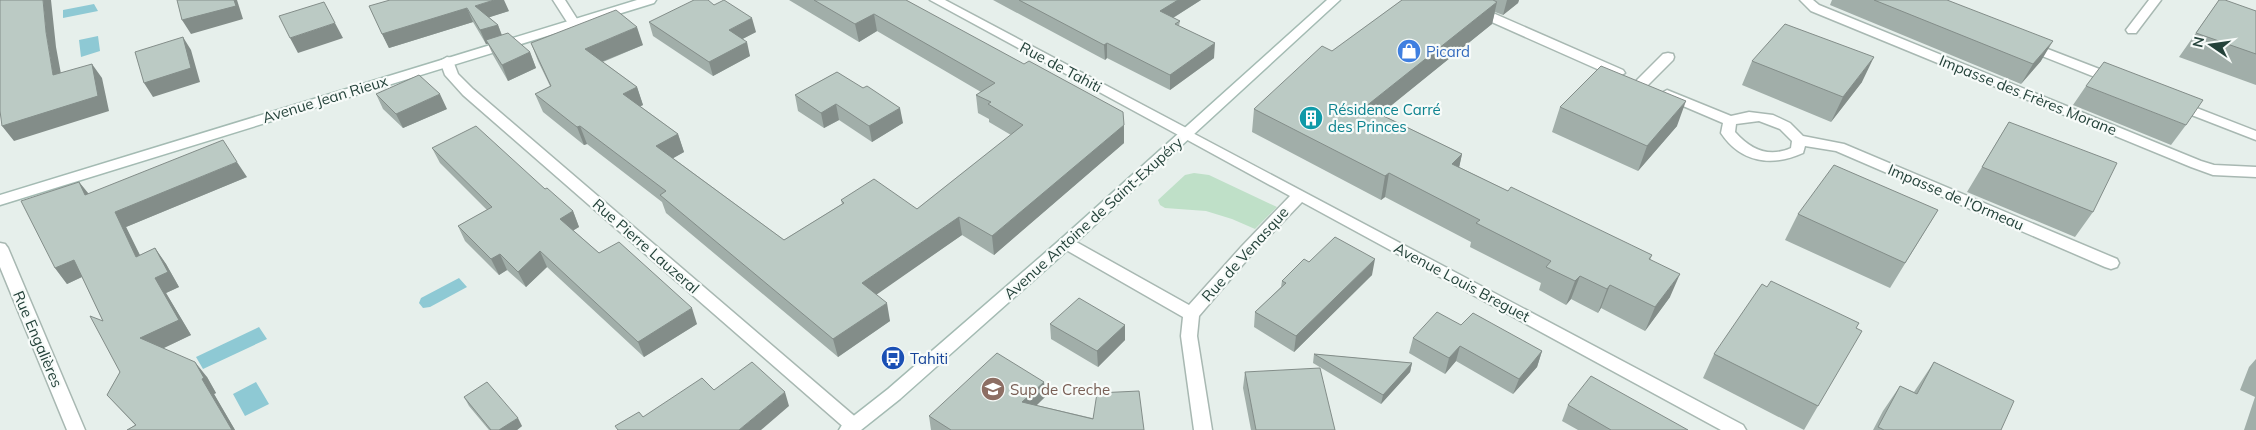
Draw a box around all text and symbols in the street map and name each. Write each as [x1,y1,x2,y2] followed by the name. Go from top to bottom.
[2186,20,2236,70] north arrow
[2188,35,2208,49] text: N
[1017,37,1105,97] street label: Rue de Tahiti
[1396,38,1422,64] shop icon: Picard
[1426,42,1470,61] place label: Picard
[1936,51,2120,139] street label: Impasse des Frères Morane
[260,71,390,127] street label: Avenue Jean Rieux
[1328,100,1441,136] place label: Résidence Carré des Princes
[1298,105,1324,131] building icon: Résidence Carré des Princes
[1000,133,1186,303] street label: Avenue Antoine de Saint-Exupéry
[1885,160,2027,234] street label: Impasse de l'Ormeau
[589,195,703,297] street label: Rue Pierre Lauzeral
[1197,203,1293,305] street label: Rue de Venasque
[1391,238,1533,326] street label: Avenue Louis Breguet
[9,288,67,390] street label: Rue Engalières
[880,345,906,371] bus stop icon: Tahiti
[910,349,948,368] place label: Tahiti
[980,376,1006,402] school or university icon: Sup de Creche
[1010,380,1110,399] place label: Sup de Creche

